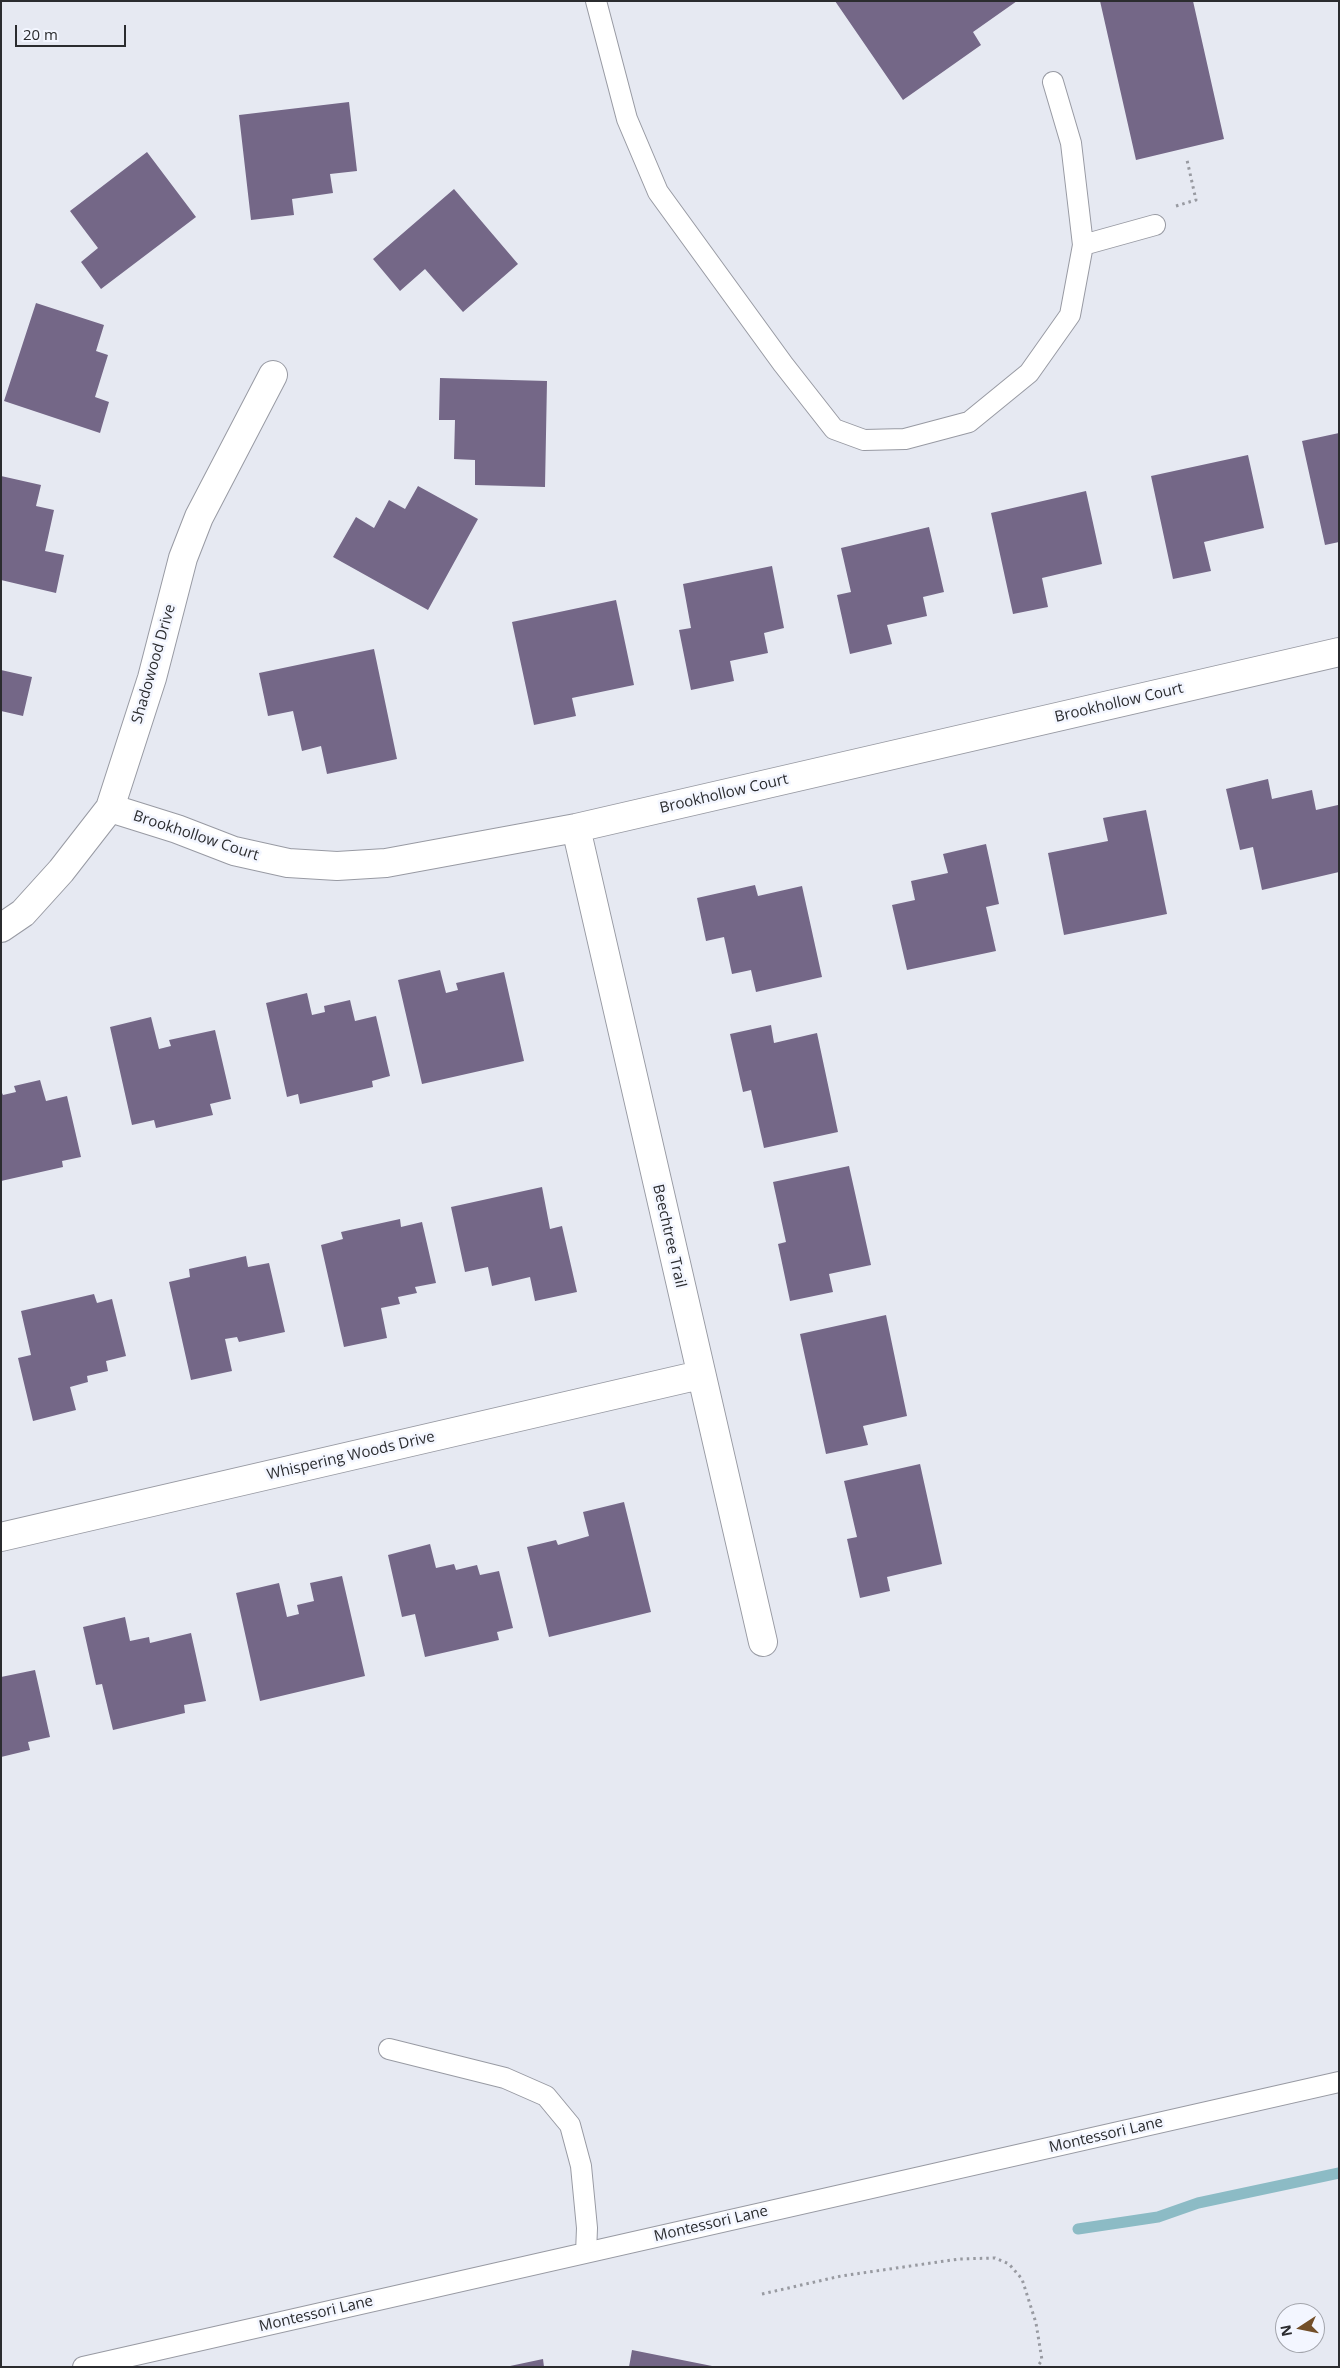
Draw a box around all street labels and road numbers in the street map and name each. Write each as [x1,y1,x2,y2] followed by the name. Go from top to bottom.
[128,602,180,726] street label: Shadowood Drive
[1053,679,1185,727] street label: Brookhollow Court
[658,770,790,818] street label: Brookhollow Court
[131,807,261,865] street label: Brookhollow Court
[648,1183,690,1289] street label: Beechtree Trail
[265,1428,437,1484] street label: Whispering Woods Drive
[1047,2113,1165,2157] street label: Montessori Lane
[652,2202,770,2246] street label: Montessori Lane
[257,2292,375,2336] street label: Montessori Lane

